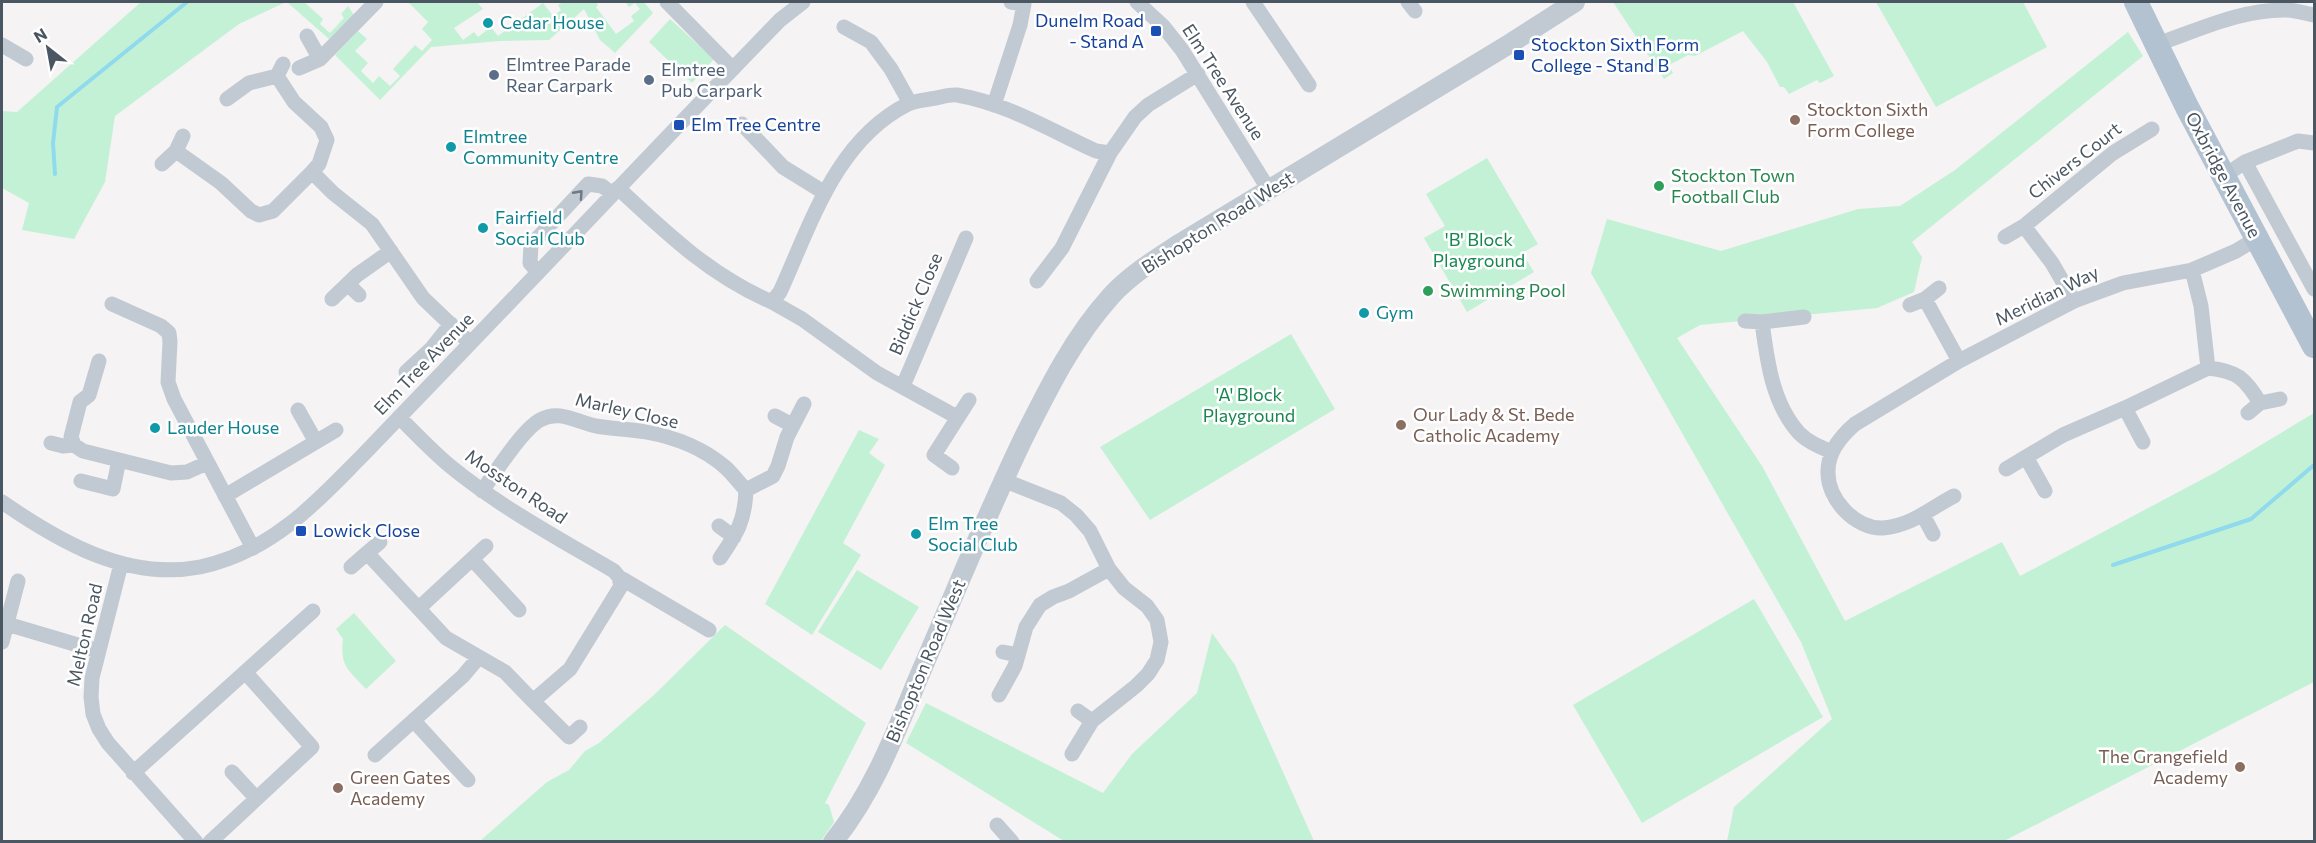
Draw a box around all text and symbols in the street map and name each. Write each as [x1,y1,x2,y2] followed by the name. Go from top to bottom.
[1035,9,1144,52] place label: Dunelm Road - Stand A
[500,11,604,33] place label: Cedar House
[481,16,495,30] marker: Cedar House
[18,18,78,78] north arrow
[1178,19,1269,144] street label: Elm Tree Avenue
[30,23,50,46] text: N
[1149,24,1163,38] marker: Dunelm Road - Stand A
[1531,33,1699,76] place label: Stockton Sixth Form College - Stand B
[1512,48,1526,62] marker: Stockton Sixth Form College - Stand B
[506,53,631,96] place label: Elmtree Parade Rear Carpark
[661,58,763,101] place label: Elmtree Pub Carpark
[487,68,501,82] marker: Elmtree Parade Rear Carpark
[642,73,656,87] marker: Elmtree Pub Carpark
[1807,98,1928,141] place label: Stockton Sixth Form College
[2181,108,2266,241] street label: Oxbridge Avenue
[691,113,821,135] place label: Elm Tree Centre
[1788,113,1802,127] marker: Stockton Sixth Form College
[2024,117,2125,203] street label: Chivers Court
[672,118,686,132] marker: Elm Tree Centre
[463,125,619,168] place label: Elmtree Community Centre
[444,140,458,154] marker: Elmtree Community Centre
[1671,164,1795,207] place label: Stockton Town Football Club
[1137,166,1298,278] street label: Bishopton Road West
[1652,179,1666,193] marker: Stockton Town Football Club
[572,190,583,200] one-way arrow
[495,206,585,249] place label: Fairfield Social Club
[476,221,490,235] marker: Fairfield Social Club
[1433,228,1525,271] park label: 'B' Block Playground
[884,249,946,358] street label: Biddick Close
[1991,261,2102,330] street label: Meridian Way
[1440,279,1566,301] place label: Swimming Pool
[1421,284,1435,298] marker: Swimming Pool
[1376,301,1414,323] place label: Gym
[1357,306,1371,320] marker: Gym
[369,308,478,419] street label: Elm Tree Avenue
[1203,383,1295,426] park label: 'A' Block Playground
[573,387,681,433] street label: Marley Close
[1413,403,1574,446] place label: Our Lady & St. Bede Catholic Academy
[167,416,279,438] place label: Lauder House
[1394,418,1408,432] marker: Our Lady & St. Bede Catholic Academy
[148,421,162,435] marker: Lauder House
[462,444,572,528] street label: Mosston Road
[928,512,1018,555] place label: Elm Tree Social Club
[313,519,420,541] place label: Lowick Close
[294,524,308,538] marker: Lowick Close
[909,527,923,541] marker: Elm Tree Social Club
[881,576,969,746] street label: Bishopton Road West
[61,581,107,688] street label: Melton Road
[2098,745,2228,788] place label: The Grangefield Academy
[2233,760,2247,774] marker: The Grangefield Academy
[350,766,450,809] place label: Green Gates Academy
[331,781,345,795] marker: Green Gates Academy

